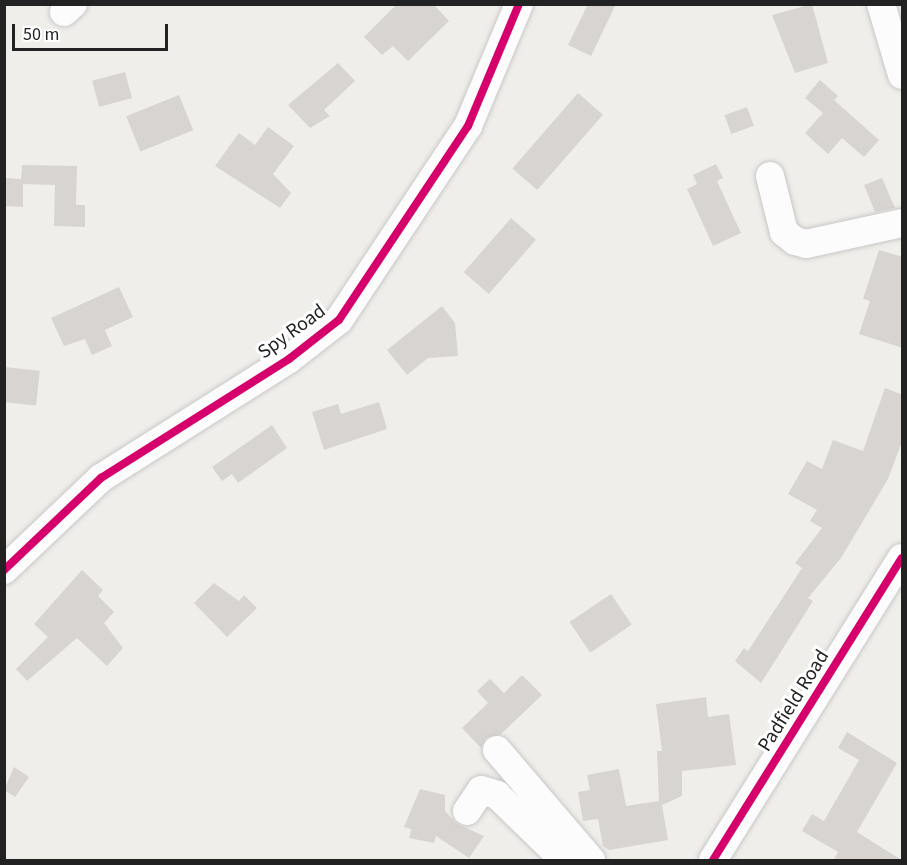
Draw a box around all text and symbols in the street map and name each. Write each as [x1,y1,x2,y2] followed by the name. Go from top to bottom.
[15,12,171,50] scale bar
[23,22,59,47] text: 50 m
[253,299,331,365] street label: Spy Road
[753,646,835,756] street label: Padfield Road

